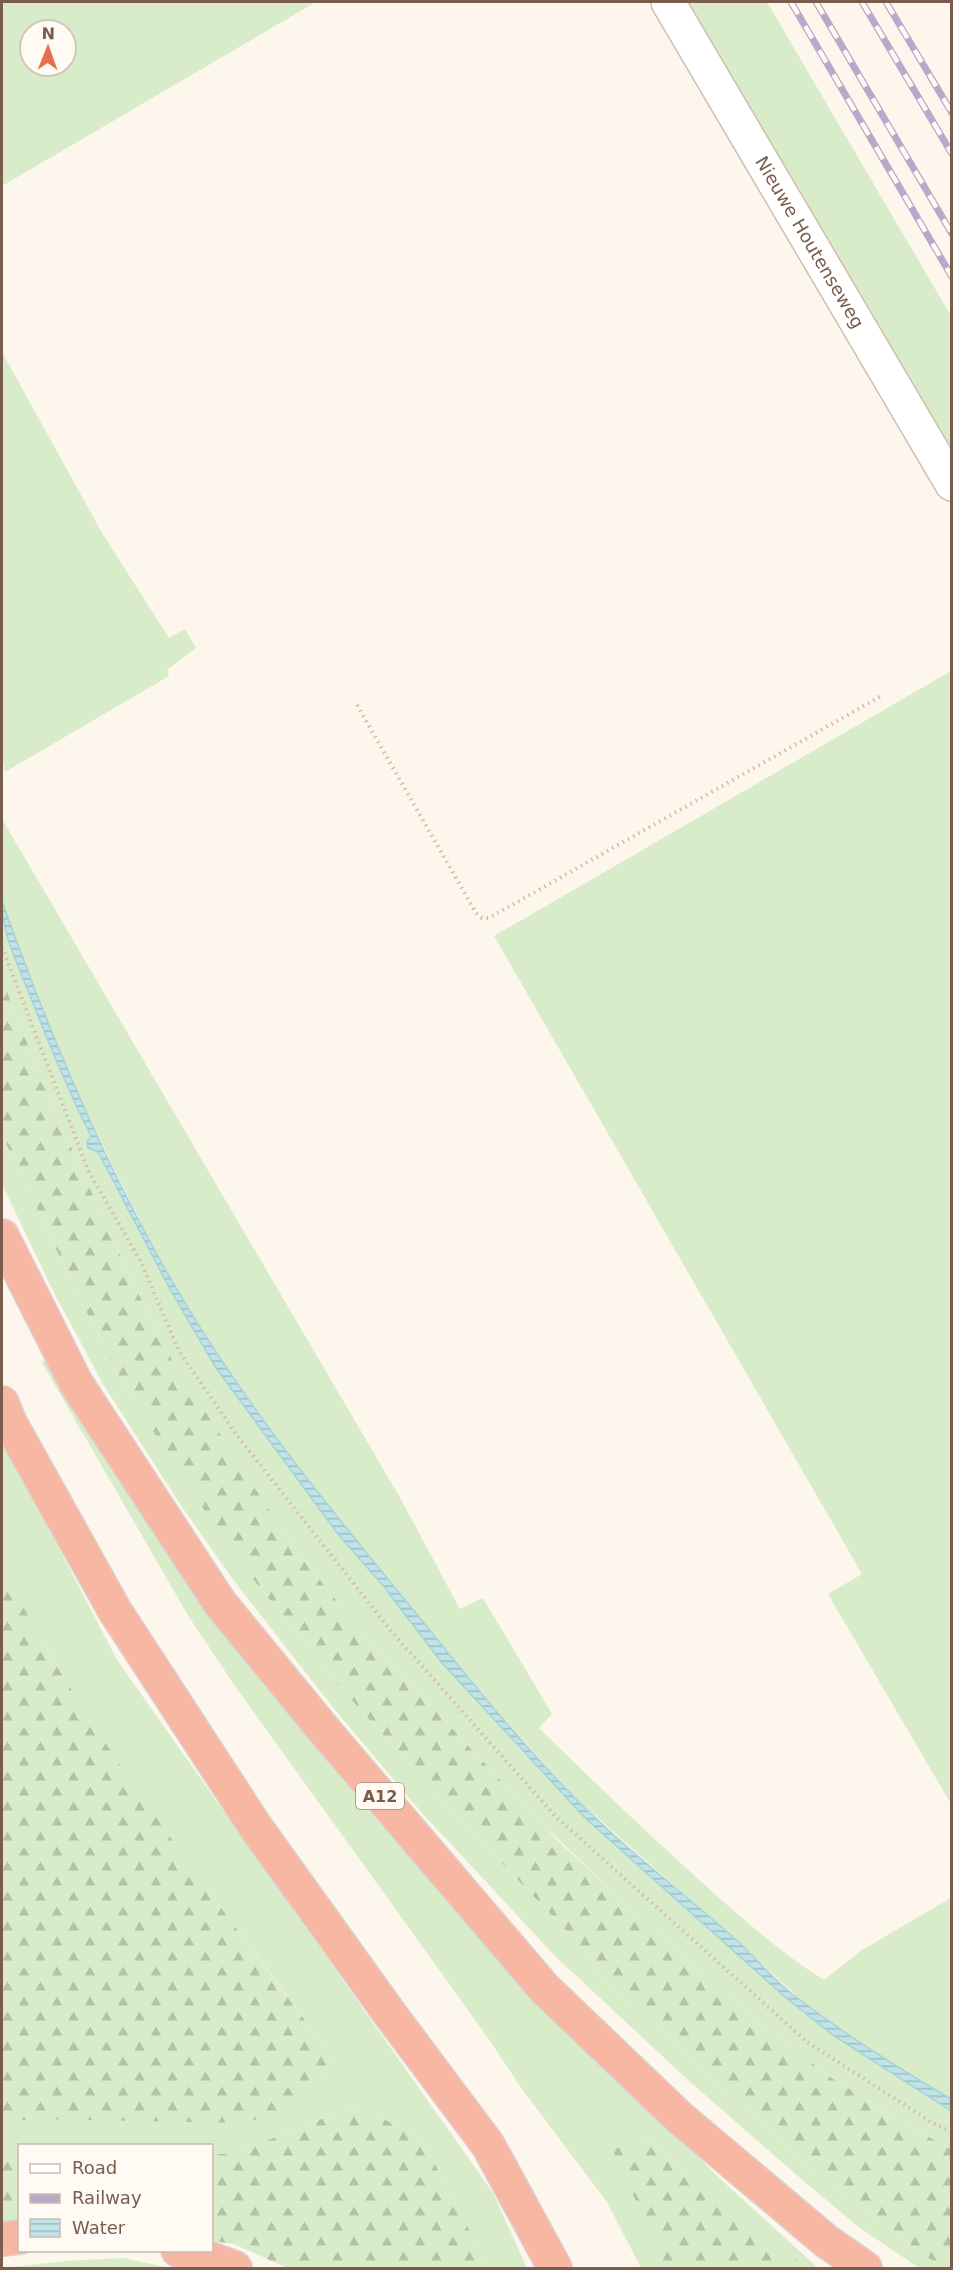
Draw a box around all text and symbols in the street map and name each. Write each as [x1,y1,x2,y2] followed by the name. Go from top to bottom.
[18,18,78,78] north arrow
[41,24,55,43] text: N
[751,152,869,332] street label: Nieuwe Houtenseweg
[356,1783,404,1809] road number: A12
[18,2144,213,2252] legend
[72,2157,117,2178] text: Road
[72,2187,142,2208] text: Railway
[72,2217,126,2238] text: Water

